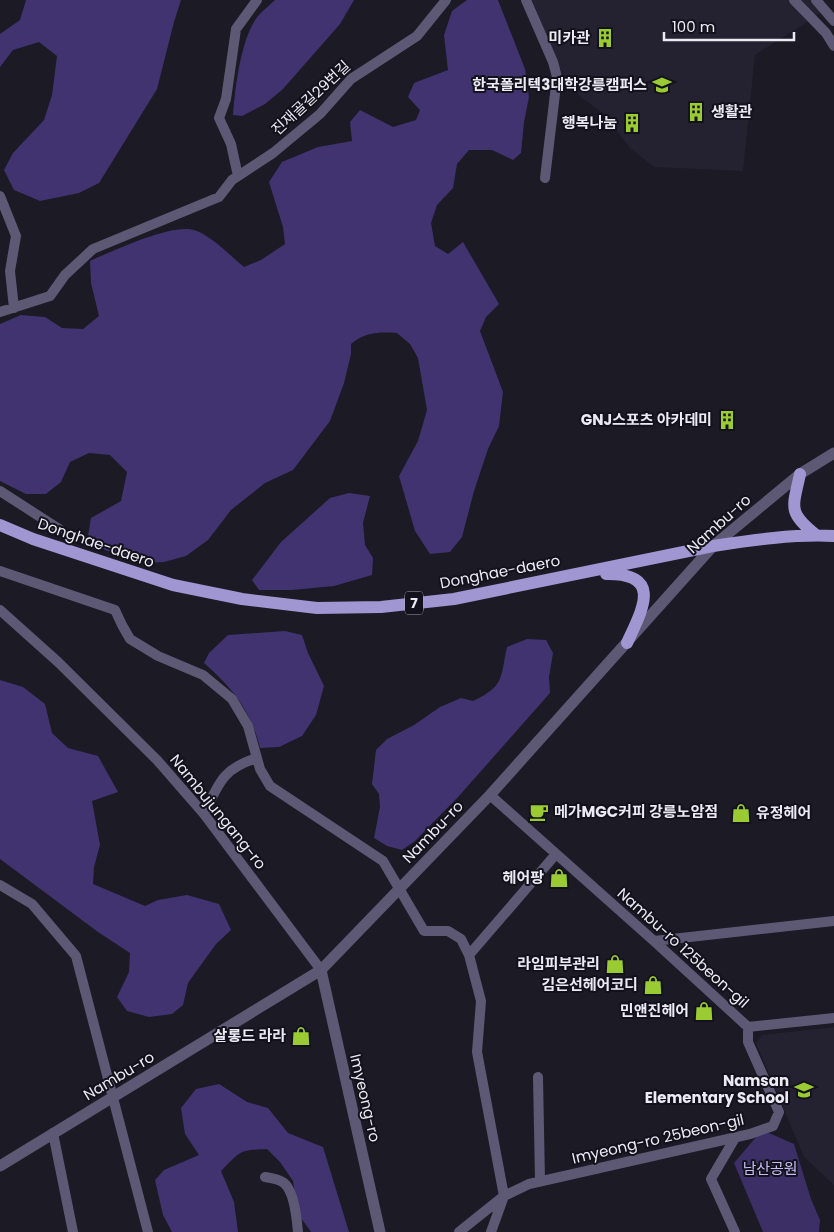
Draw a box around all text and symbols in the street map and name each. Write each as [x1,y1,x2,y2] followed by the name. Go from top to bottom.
[664,10,794,42] scale bar
[672,16,715,37] text: 100 m
[549,27,590,48] place label: 미카관
[594,27,616,49] building icon: 미카관
[267,56,355,140] street label: 진재골길29번길
[472,74,647,95] place label: 한국폴리텍3대학강릉캠퍼스
[651,74,673,96] school or university icon: 한국폴리텍3대학강릉캠퍼스
[685,101,707,123] building icon: 생활관
[711,101,753,122] place label: 생활관
[562,112,617,133] place label: 행복나눔
[621,112,643,134] building icon: 행복나눔
[581,409,712,430] place label: GNJ스포츠 아카데미
[716,409,738,431] building icon: GNJ스포츠 아카데미
[682,489,755,558] street label: Nambu-ro
[35,513,157,572] street label: Donghae-daero
[438,550,562,593] street label: Donghae-daero
[405,592,423,614] road number: 7
[165,750,271,874] street label: Nambujungang-ro
[398,796,468,867] street label: Nambu-ro
[528,801,550,823] cafe icon: 메가MGC커피 강릉노암점
[554,801,718,822] place label: 메가MGC커피 강릉노암점
[730,802,752,824] shop icon: 유정헤어
[756,802,811,823] place label: 유정헤어
[503,867,544,888] place label: 헤어팡
[548,867,570,889] shop icon: 헤어팡
[613,883,754,1013] street label: Nambu-ro 125beon-gil
[517,953,600,974] place label: 라임피부관리
[604,953,626,975] shop icon: 라임피부관리
[541,974,638,995] place label: 김은선헤어코디
[642,974,664,996] shop icon: 김은선헤어코디
[620,1000,689,1021] place label: 민앤진헤어
[693,1000,715,1022] shop icon: 민앤진헤어
[214,1025,286,1046] place label: 살롱드 라라
[290,1025,312,1047] shop icon: 살롱드 라라
[79,1046,158,1105] street label: Nambu-ro
[345,1052,386,1144] street label: Imyeong-ro
[645,1070,789,1108] place label: Namsan Elementary School
[793,1079,815,1101] school or university icon: Namsan Elementary School
[570,1108,746,1169] street label: Imyeong-ro 25beon-gil
[742,1158,798,1179] park label: 남산공원

